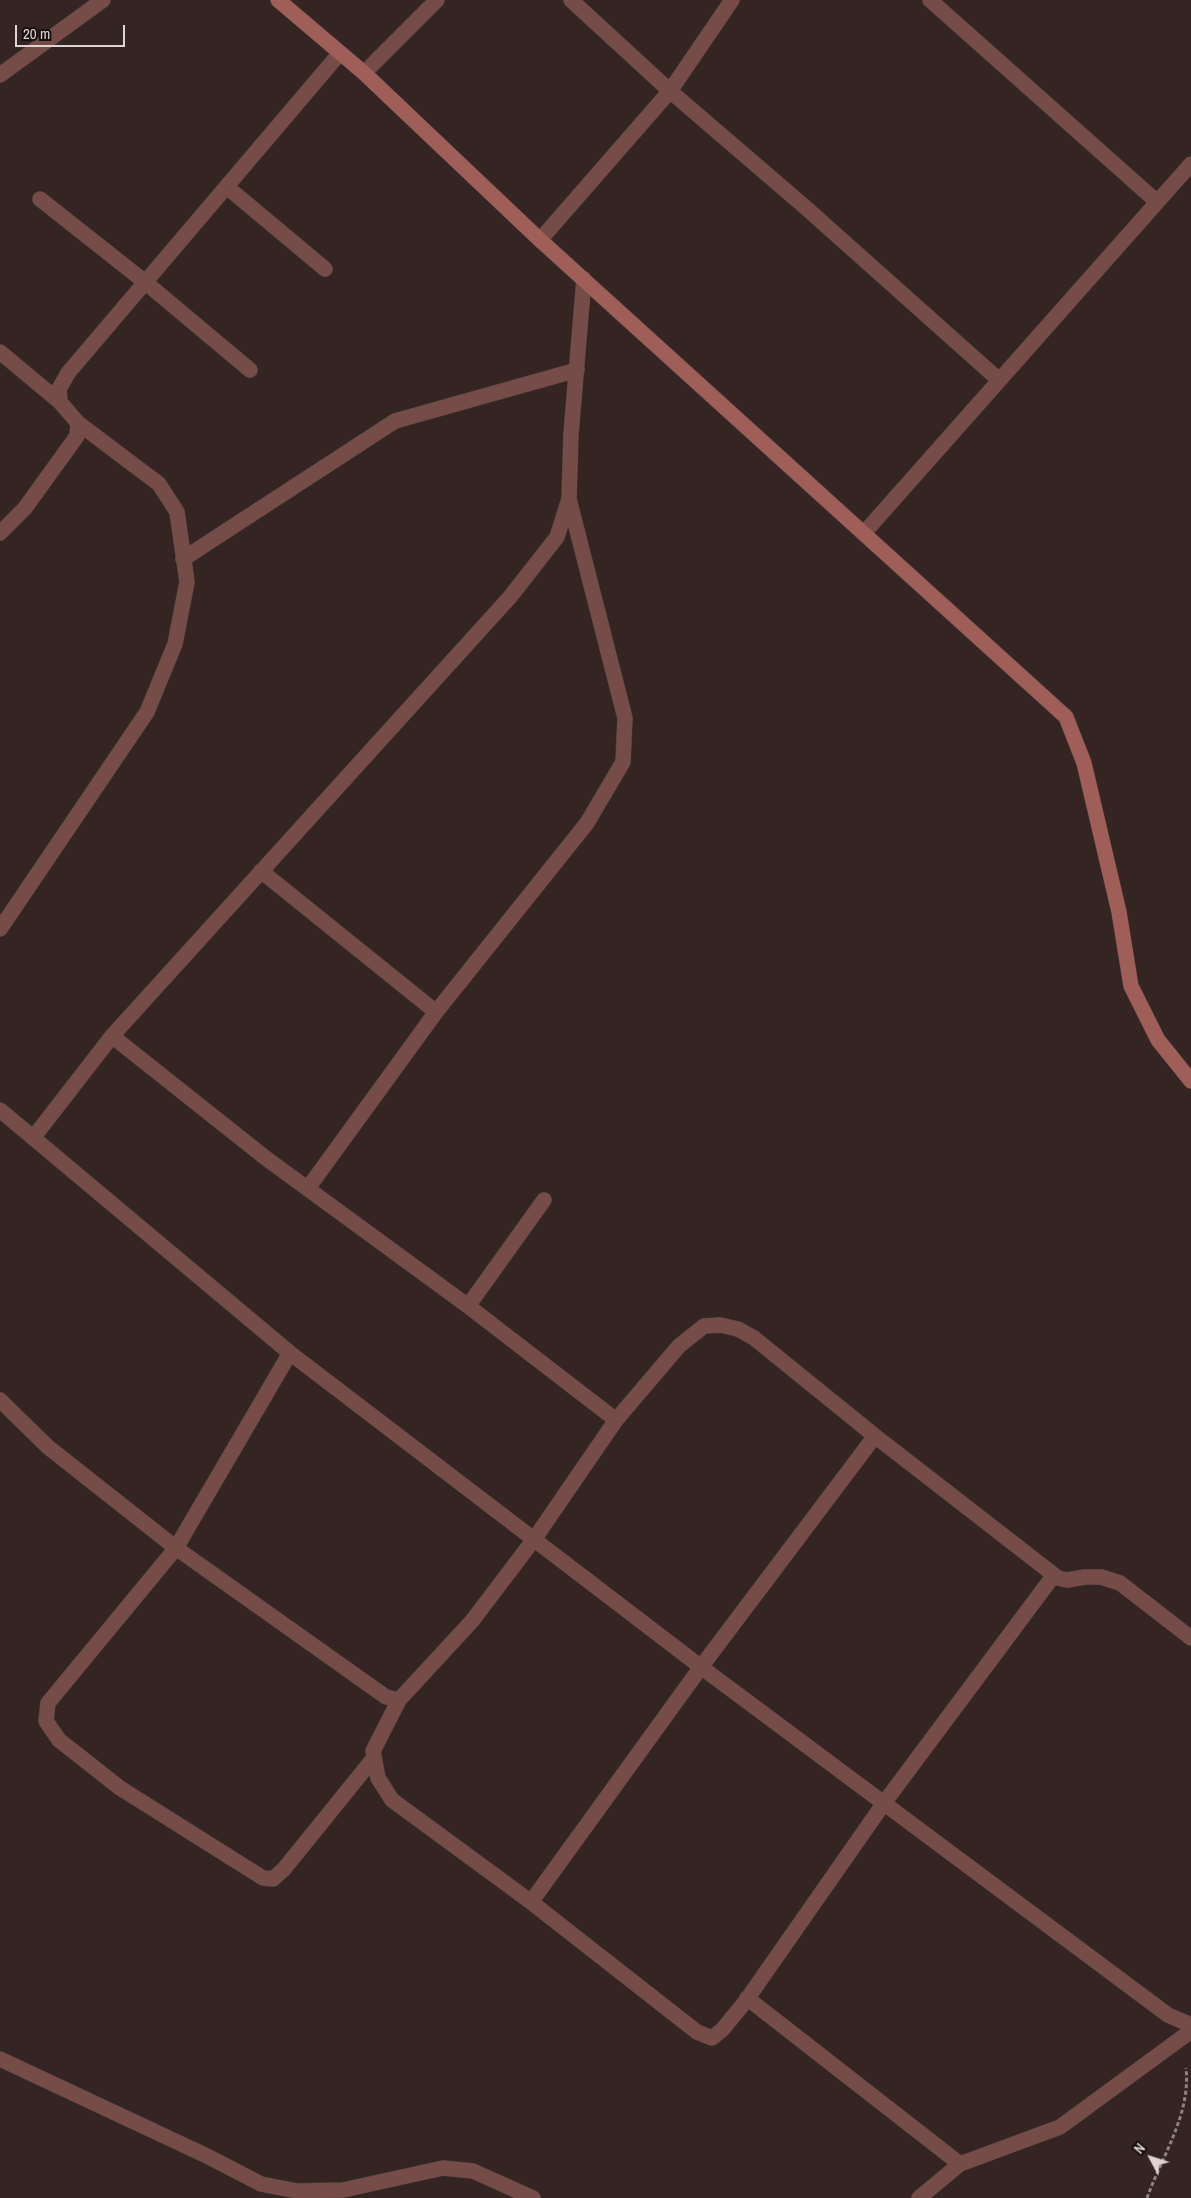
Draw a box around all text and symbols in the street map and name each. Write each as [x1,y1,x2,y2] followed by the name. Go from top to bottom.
[18,15,128,47] scale bar
[23,23,50,44] text: 20 m
[1126,2133,1176,2183] north arrow
[1130,2139,1149,2157] text: N

